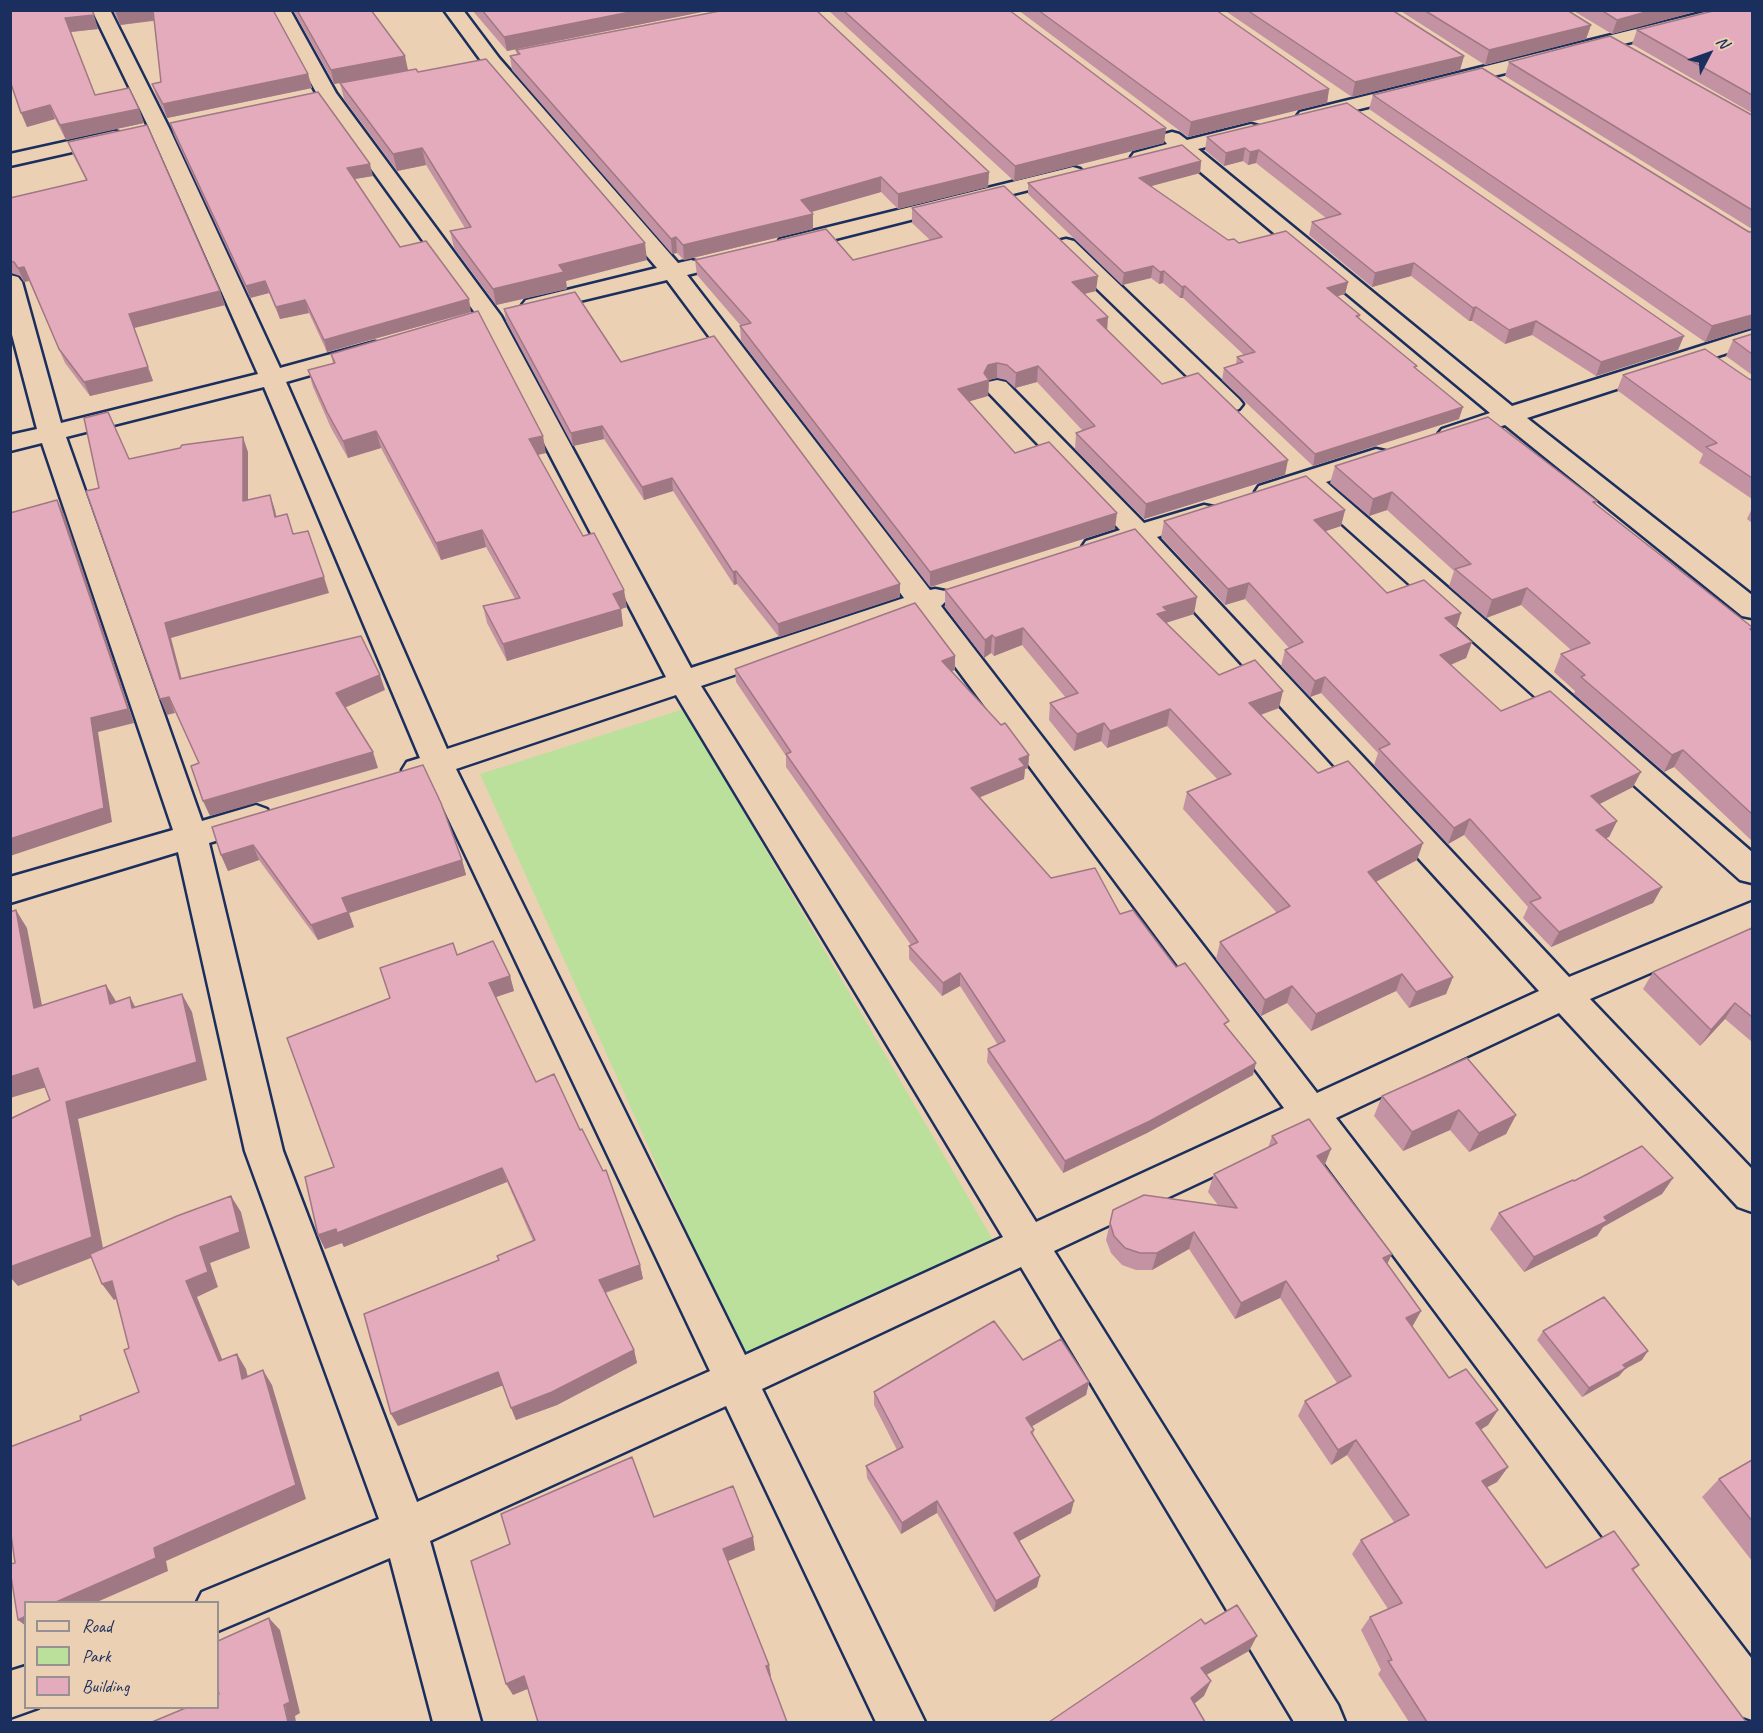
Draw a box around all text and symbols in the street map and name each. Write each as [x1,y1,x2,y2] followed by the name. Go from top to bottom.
[1679,24,1739,84] north arrow
[1712,32,1733,52] text: N
[24,1601,219,1709] legend
[82,1615,112,1637] text: Road
[82,1645,111,1667] text: Park
[82,1675,129,1697] text: Building

